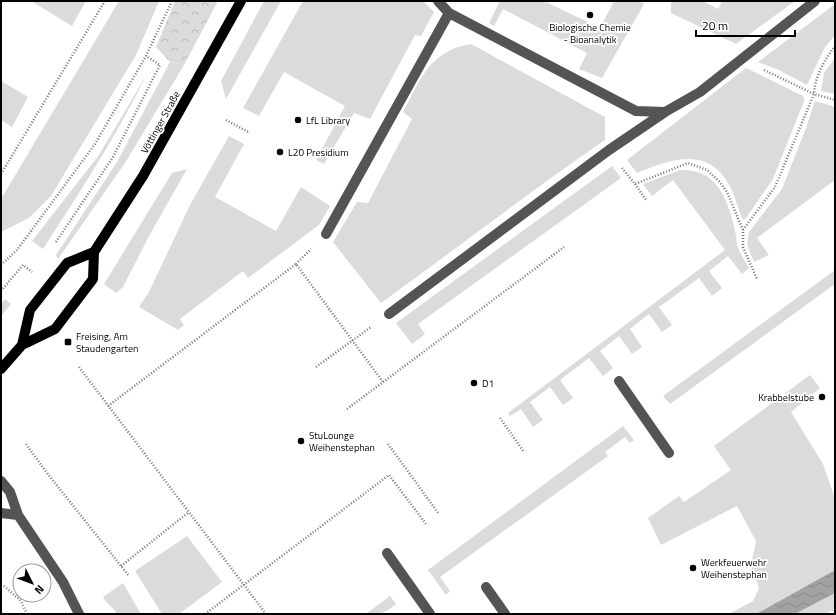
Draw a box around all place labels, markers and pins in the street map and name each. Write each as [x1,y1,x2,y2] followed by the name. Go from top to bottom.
[585,10,595,20] marker: Biologische Chemie - Bioanalytik
[549,20,631,47] place label: Biologische Chemie - Bioanalytik
[306,113,350,128] place label: LfL Library
[293,115,303,125] marker: LfL Library
[288,145,349,160] place label: L20 Presidium
[275,147,285,157] marker: L20 Presidium
[76,329,138,356] place label: Freising, Am Staudengarten
[63,337,73,347] marker: Freising, Am Staudengarten
[482,376,494,391] place label: D1
[469,378,479,388] marker: D1
[758,390,814,405] place label: Krabbelstube
[817,392,827,402] marker: Krabbelstube
[309,428,375,455] place label: StuLounge Weihenstephan
[296,436,306,446] marker: StuLounge Weihenstephan
[701,555,767,582] place label: Werkfeuerwehr Weihenstephan
[688,563,698,573] marker: Werkfeuerwehr Weihenstephan

